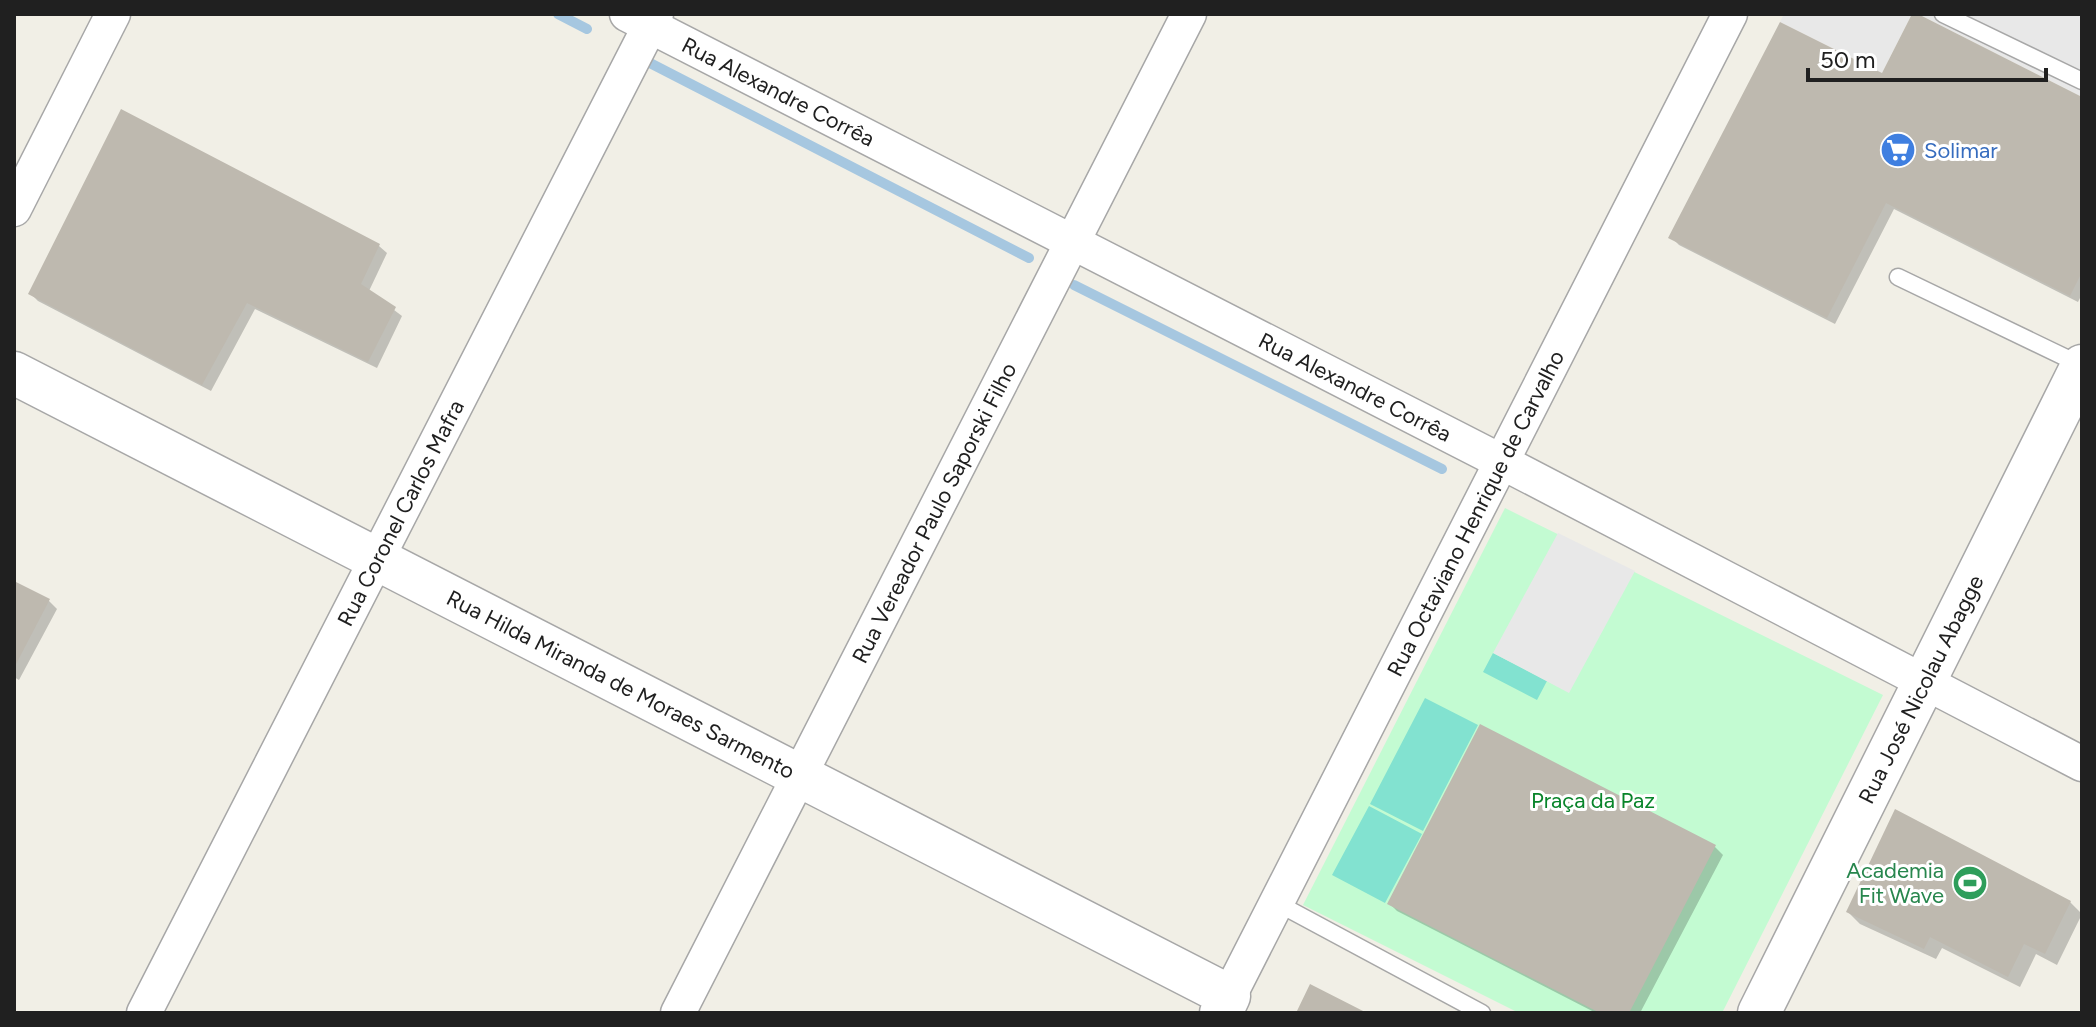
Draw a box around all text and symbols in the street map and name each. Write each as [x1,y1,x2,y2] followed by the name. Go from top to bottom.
[677,31,879,152] street label: Rua Alexandre Corrêa
[1808,32,2046,82] scale bar
[1820,45,1876,74] text: 50 m
[1879,131,1917,169] supermarket icon: Solimar
[1924,137,1998,164] place label: Solimar
[1254,326,1456,447] street label: Rua Alexandre Corrêa
[1381,346,1570,681] street label: Rua Octaviano Henrique de Carvalho
[846,358,1022,667] street label: Rua Vereador Paulo Saporski Filho
[331,395,470,631] street label: Rua Coronel Carlos Mafra
[1852,570,1989,808] street label: Rua José Nicolau Abagge
[442,584,799,785] street label: Rua Hilda Miranda de Moraes Sarmento
[1531,787,1655,814] park label: Praça da Paz
[1846,857,1944,909] place label: Academia Fit Wave
[1951,864,1989,902] sports icon: Academia Fit Wave

